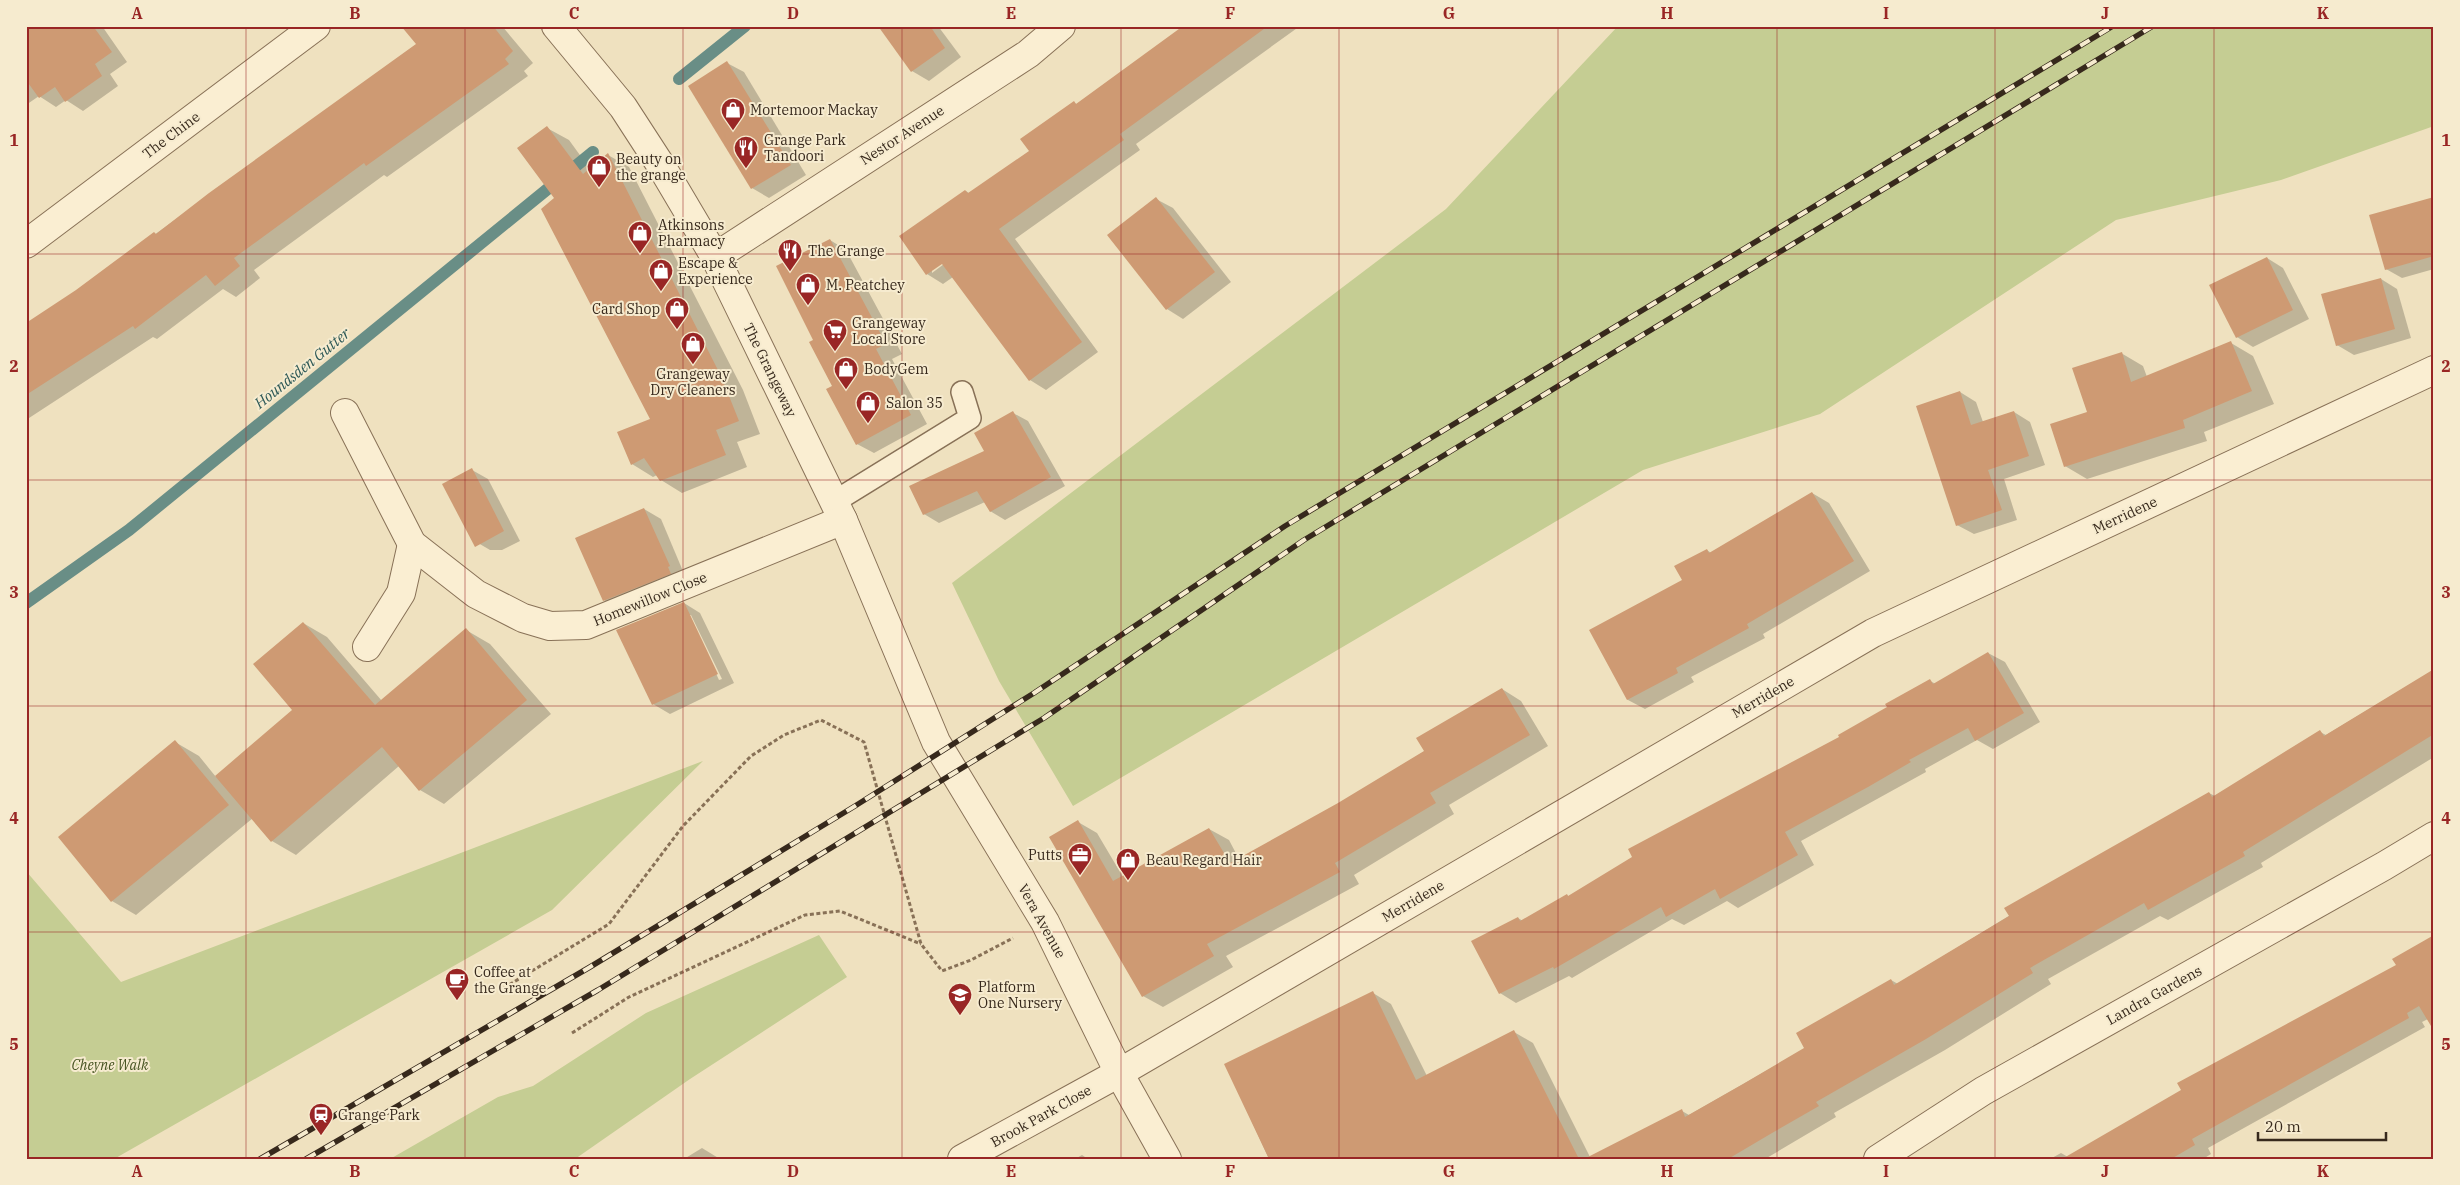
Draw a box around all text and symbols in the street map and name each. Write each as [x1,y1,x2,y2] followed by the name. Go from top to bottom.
[131,3,143,23] text: A
[349,3,361,23] text: B
[569,3,579,23] text: C
[787,3,799,23] text: D
[1006,3,1016,23] text: E
[1225,3,1235,23] text: F
[1443,3,1455,23] text: G
[1661,3,1674,23] text: H
[1883,3,1889,23] text: I
[2101,3,2109,23] text: J
[2317,3,2330,23] text: K
[720,97,746,131] shop icon: Mortemoor Mackay
[750,101,878,119] place label: Mortemoor Mackay
[857,101,947,169] street label: Nestor Avenue
[139,108,203,162] street label: The Chine
[9,130,19,150] text: 1
[2441,130,2451,150] text: 1
[764,131,847,165] place label: Grange Park Tandoori
[733,135,759,169] restaurant icon: Grange Park Tandoori
[616,150,686,184] place label: Beauty on the grange
[586,154,612,188] shop icon: Beauty on the grange
[658,216,726,250] place label: Atkinsons Pharmacy
[627,220,653,254] shop icon: Atkinsons Pharmacy
[777,238,803,272] restaurant icon: The Grange
[808,242,885,260] place label: The Grange
[678,254,753,288] place label: Escape & Experience
[648,258,674,292] shop icon: Escape & Experience
[795,272,821,306] shop icon: M. Peatchey
[826,276,905,294] place label: M. Peatchey
[664,296,690,330] shop icon: Card Shop
[592,300,660,318] place label: Card Shop
[852,314,926,348] place label: Grangeway Local Store
[822,318,848,352] supermarket icon: Grangeway Local Store
[739,320,801,420] street label: The Grangeway
[249,323,354,413] water label: Houndsden Gutter
[680,331,706,365] shop icon: Grangeway Dry Cleaners
[9,356,19,376] text: 2
[833,356,859,390] shop icon: BodyGem
[2441,356,2451,376] text: 2
[864,360,928,378] place label: BodyGem
[650,365,736,399] place label: Grangeway Dry Cleaners
[855,390,881,424] shop icon: Salon 35
[886,394,943,412] place label: Salon 35
[2090,492,2160,538] street label: Merridene
[591,568,709,630] street label: Homewillow Close
[9,582,19,602] text: 3
[2441,582,2451,602] text: 3
[1729,672,1797,722] street label: Merridene
[9,808,19,828] text: 4
[2441,808,2451,828] text: 4
[1067,842,1093,876] office icon: Putts
[1028,846,1062,864] place label: Putts
[1115,847,1141,881] shop icon: Beau Regard Hair
[1146,851,1262,869] place label: Beau Regard Hair
[1379,876,1447,926] street label: Merridene
[1014,881,1070,961] street label: Vera Avenue
[2103,961,2205,1029] street label: Landra Gardens
[474,963,546,997] place label: Coffee at the Grange
[444,967,470,1001] cafe icon: Coffee at the Grange
[978,978,1062,1012] place label: Platform One Nursery
[947,982,973,1016] school or university icon: Platform One Nursery
[9,1034,19,1054] text: 5
[2441,1034,2451,1054] text: 5
[72,1056,149,1074] park label: Cheyne Walk
[988,1081,1094,1151] street label: Brook Park Close
[308,1102,334,1136] station icon: Grange Park
[338,1106,421,1124] place label: Grange Park
[2258,1110,2385,1142] scale bar
[2265,1117,2301,1136] text: 20 m
[131,1161,143,1181] text: A
[349,1161,361,1181] text: B
[569,1161,579,1181] text: C
[787,1161,799,1181] text: D
[1006,1161,1016,1181] text: E
[1225,1161,1235,1181] text: F
[1443,1161,1455,1181] text: G
[1661,1161,1674,1181] text: H
[1883,1161,1889,1181] text: I
[2101,1161,2109,1181] text: J
[2317,1161,2330,1181] text: K

